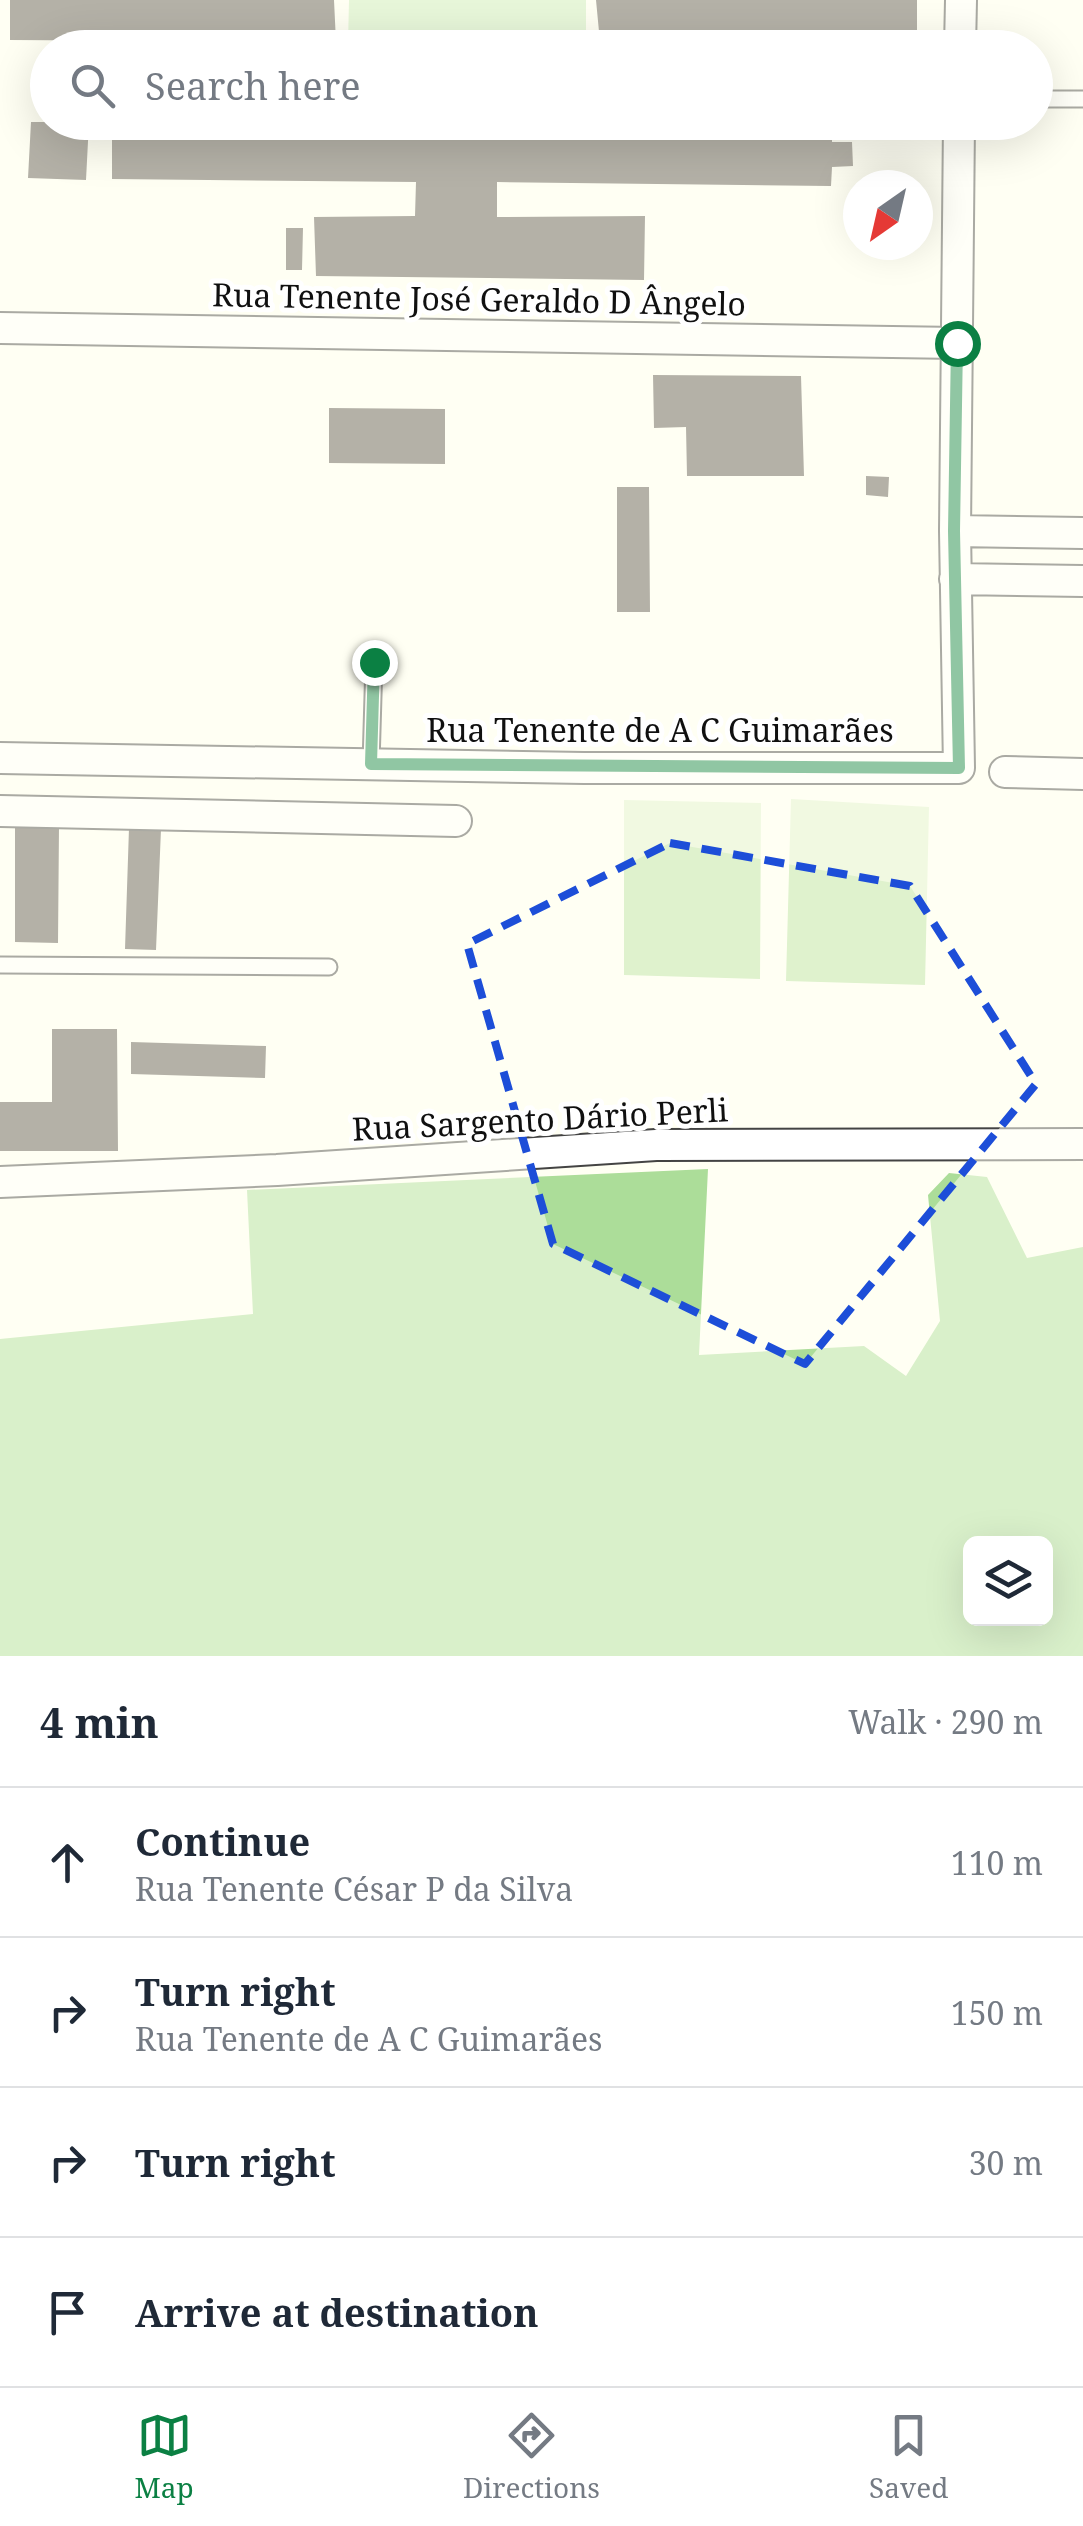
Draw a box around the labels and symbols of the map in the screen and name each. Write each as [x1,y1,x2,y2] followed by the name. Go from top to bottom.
[843,170,933,260] north arrow
[212,272,746,325] street label: Rua Tenente José Geraldo D Ângelo
[935,321,981,367] route start
[352,640,398,686] route end
[426,708,894,751] street label: Rua Tenente de A C Guimarães
[351,1087,729,1150] street label: Rua Sargento Dário Perli

